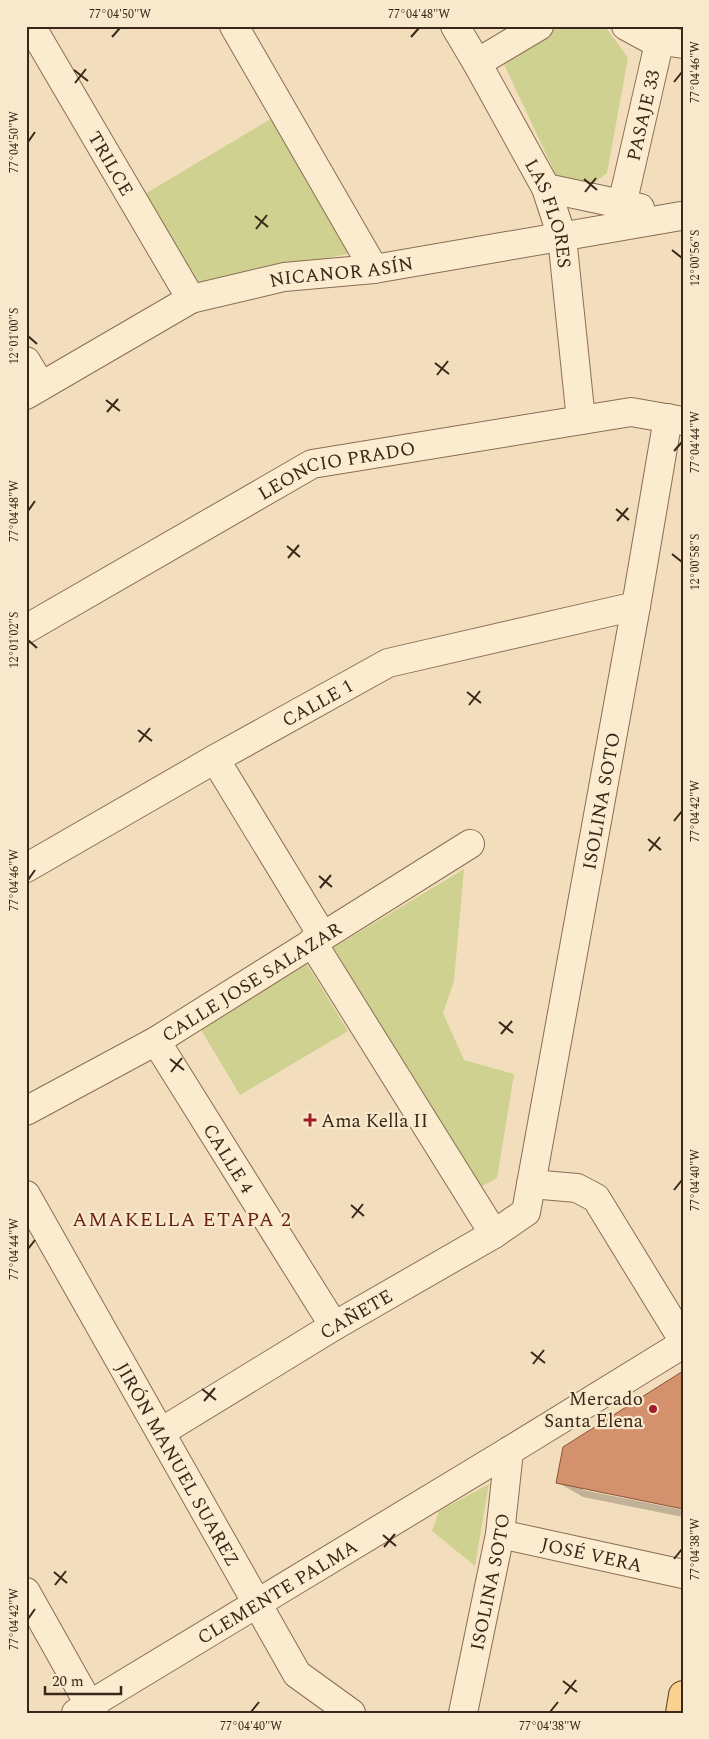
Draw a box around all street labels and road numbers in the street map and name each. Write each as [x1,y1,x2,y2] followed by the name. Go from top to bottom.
[620,67,669,164] street label: PASAJE 33
[80,126,141,202] street label: TRILCE
[516,153,578,270] street label: LAS FLORES
[266,249,416,296] street label: NICANOR ASÍN
[253,434,418,508] street label: LEONCIO PRADO
[277,672,359,735] street label: CALLE 1
[575,730,629,872] street label: ISOLINA SOTO
[156,915,348,1050] street label: CALLE JOSE SALAZAR
[195,1118,261,1200] street label: CALLE 4
[314,1282,399,1347] street label: CAÑETE
[107,1357,246,1572] street label: JIRÓN MANUEL SUAREZ
[463,1512,518,1653] street label: ISOLINA SOTO
[538,1530,645,1581] street label: JOSÉ VERA
[192,1533,364,1652] street label: CLEMENTE PALMA

